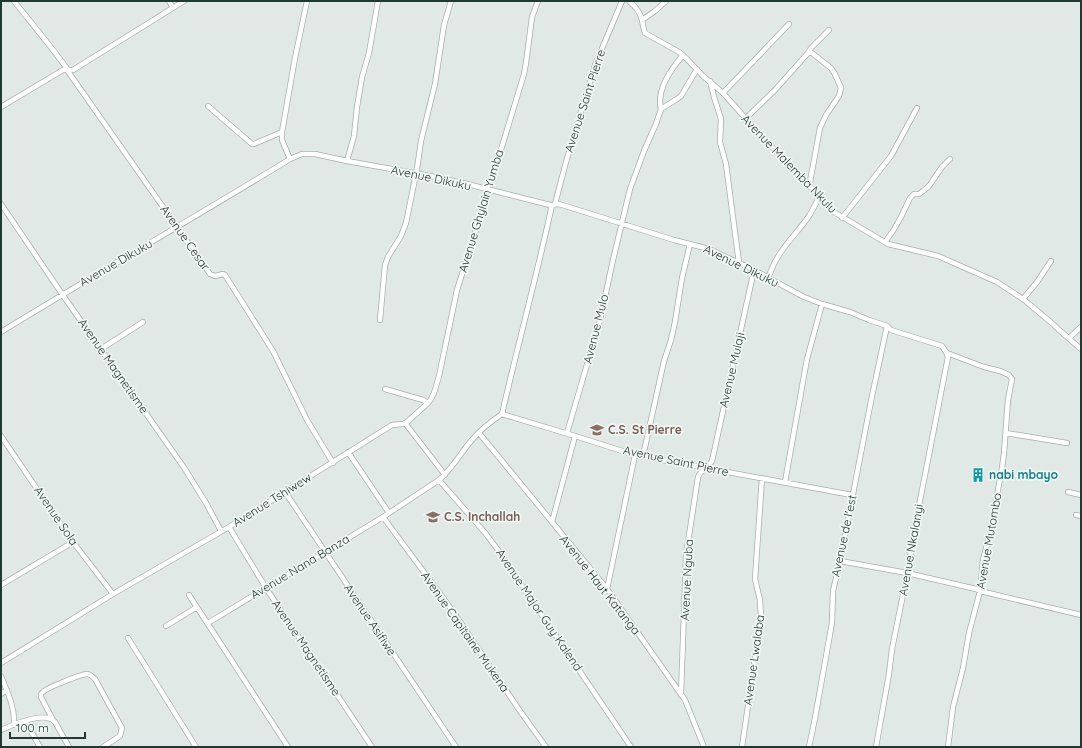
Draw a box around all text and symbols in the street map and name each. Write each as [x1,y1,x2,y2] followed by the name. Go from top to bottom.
[561,47,608,154] street label: Avenue Saint Pierre
[738,111,840,216] street label: Avenue Malemba Nkulu
[455,148,506,274] street label: Avenue Ghylain Yumba
[389,162,473,193] street label: Avenue Dikuku
[157,202,214,274] street label: Avenue Cesar
[77,236,155,290] street label: Avenue Dikuku
[701,241,781,290] street label: Avenue Dikuku
[580,293,611,365] street label: Avenue Mulo
[75,315,152,416] street label: Avenue Magnetisme
[716,331,747,409] street label: Avenue Mulaji
[589,422,605,438] school or university icon: C.S. St Pierre
[608,422,682,437] place label: C.S. St Pierre
[622,442,730,479] street label: Avenue Saint Pierre
[970,467,986,483] building icon: nabi mbayo
[989,467,1059,482] place label: nabi mbayo
[230,469,314,530] street label: Avenue Tshiwew
[31,483,82,548] street label: Avenue Sola
[973,491,1004,590] street label: Avenue Mutombo
[828,494,859,578] street label: Avenue de l'est
[895,503,926,597] street label: Avenue Nkalanyi
[425,509,441,525] school or university icon: C.S. Inchallah
[444,509,520,524] place label: C.S. Inchallah
[248,531,352,602] street label: Avenue Nana Banza
[557,532,644,638] street label: Avenue Haut Katanga
[677,539,696,621] street label: Avenue Nguba
[493,546,586,674] street label: Avenue Major Guy Kalend
[418,568,513,695] street label: Avenue Capitaine Mukena
[341,581,400,658] street label: Avenue Asifiwe
[269,597,344,699] street label: Avenue Magnetisme
[740,614,767,706] street label: Avenue Lwalaba
[10,714,85,740] scale bar
[16,720,49,735] text: 100 m

